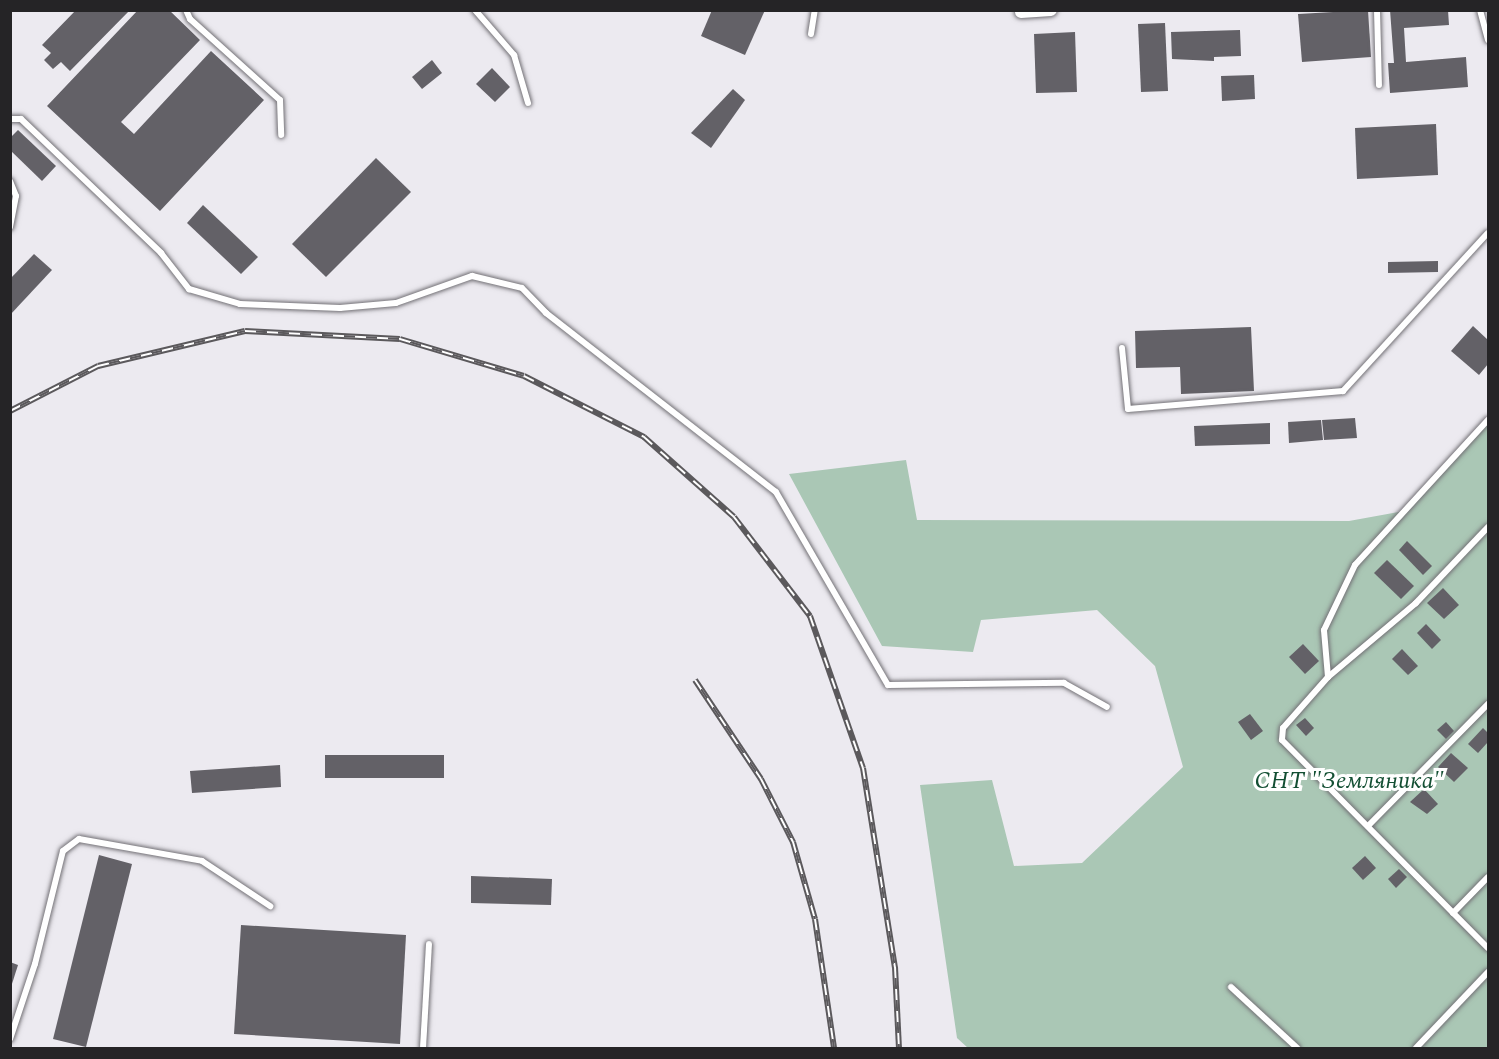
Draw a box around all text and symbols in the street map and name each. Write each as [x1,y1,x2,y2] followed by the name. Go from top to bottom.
[1255,768,1443,796] park label: СНТ "Земляника"

